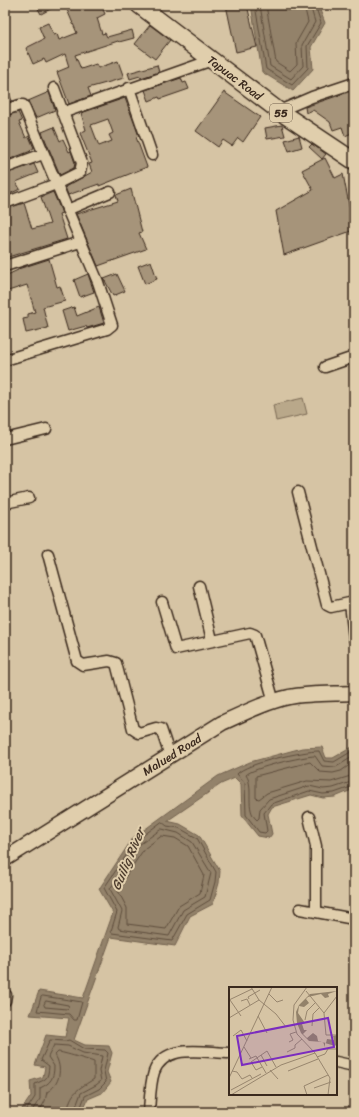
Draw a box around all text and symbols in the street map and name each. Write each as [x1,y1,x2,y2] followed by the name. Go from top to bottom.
[202,50,268,107] street label: Tapuac Road
[270,104,292,122] road number: 55
[138,728,207,782] street label: Malued Road
[105,822,152,894] water label: Guilig River
[229,987,337,1095] inset map

